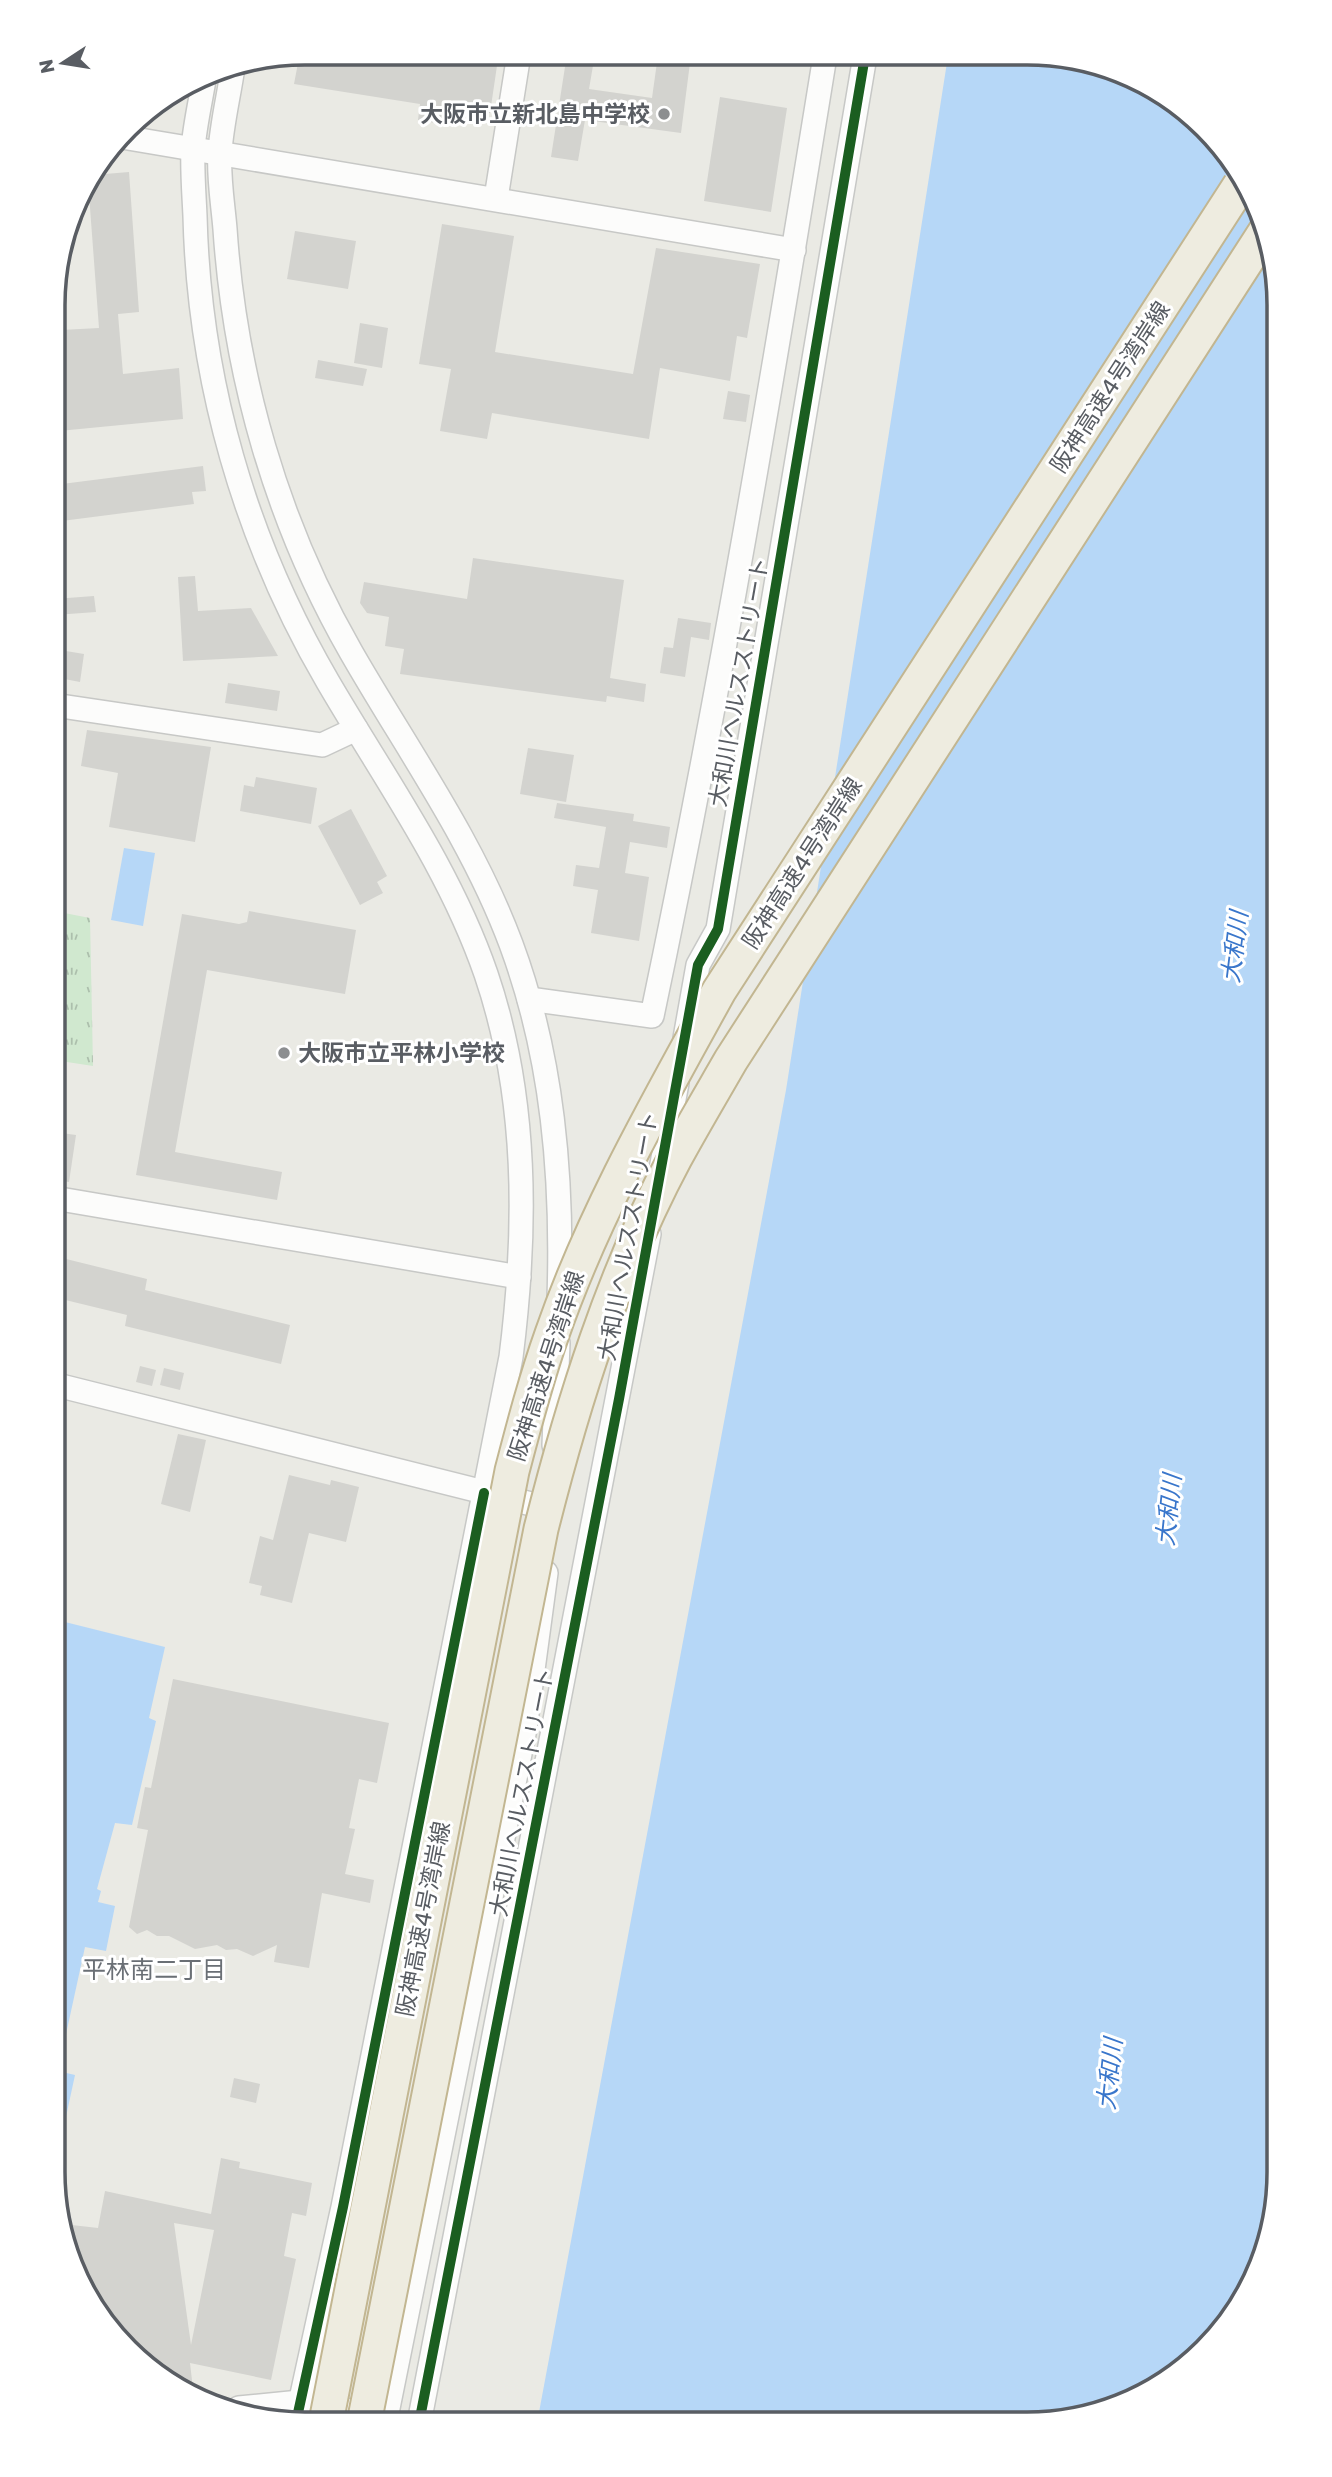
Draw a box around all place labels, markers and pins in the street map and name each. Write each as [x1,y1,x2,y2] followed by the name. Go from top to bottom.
[420,100,650,128] place label: 大阪市立新北島中学校
[656,106,672,122] marker: 大阪市立新北島中学校
[298,1039,505,1067] place label: 大阪市立平林小学校
[276,1045,292,1061] marker: 大阪市立平林小学校

